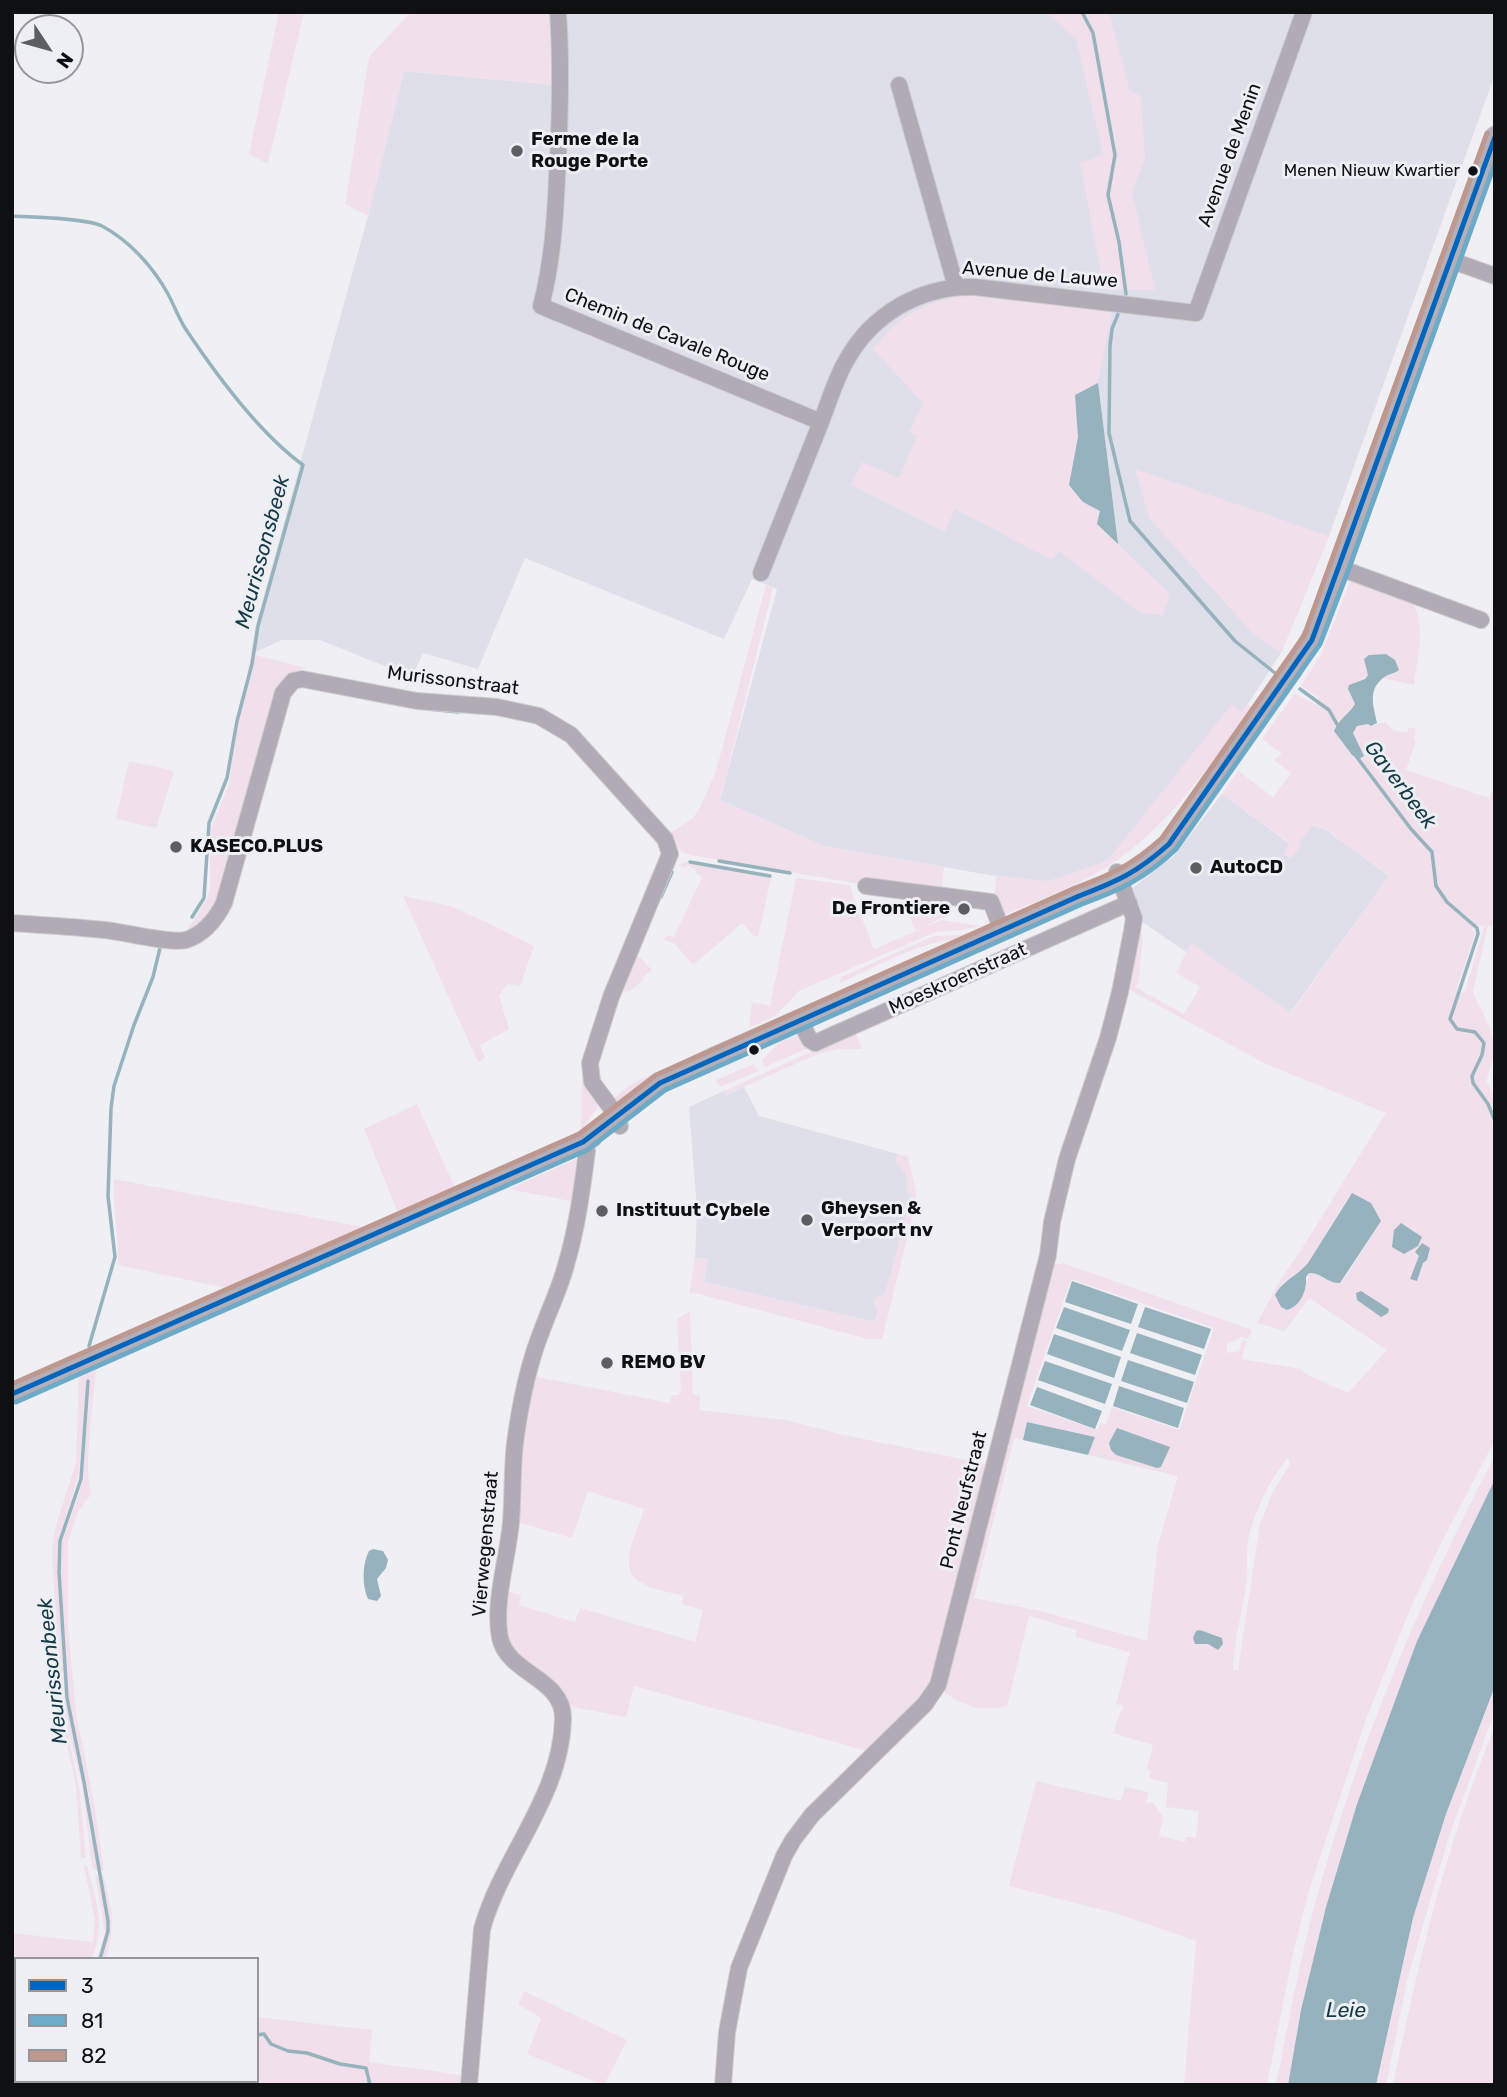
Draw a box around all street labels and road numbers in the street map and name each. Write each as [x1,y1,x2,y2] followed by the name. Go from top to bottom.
[1193,80,1267,230] street label: Avenue de Menin
[961,257,1119,293] street label: Avenue de Lauwe
[561,283,773,387] street label: Chemin de Cavale Rouge
[386,662,520,700] street label: Murissonstraat
[885,938,1031,1020] street label: Moeskroenstraat
[936,1429,992,1571] street label: Pont Neufstraat
[468,1470,504,1618] street label: Vierwegenstraat

